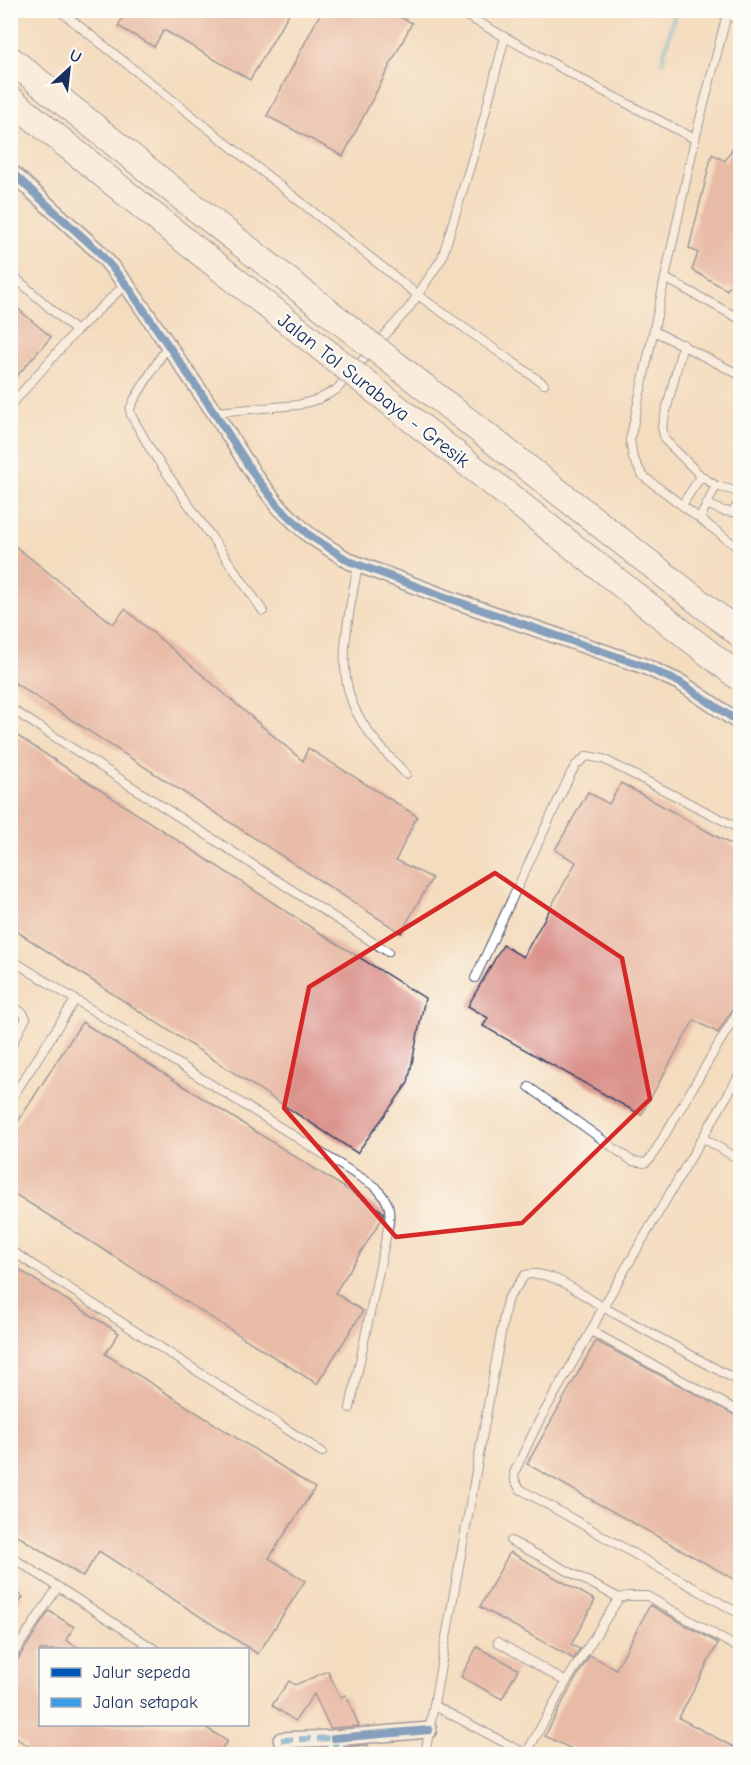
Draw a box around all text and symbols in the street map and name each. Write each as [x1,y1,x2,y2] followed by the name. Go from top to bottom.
[39,39,99,99] north arrow
[66,46,84,67] text: U
[273,308,474,473] street label: Jalan Tol Surabaya - Gresik
[39,1648,249,1726] legend
[93,1662,191,1683] text: Jalur sepeda
[93,1692,198,1713] text: Jalan setapak

